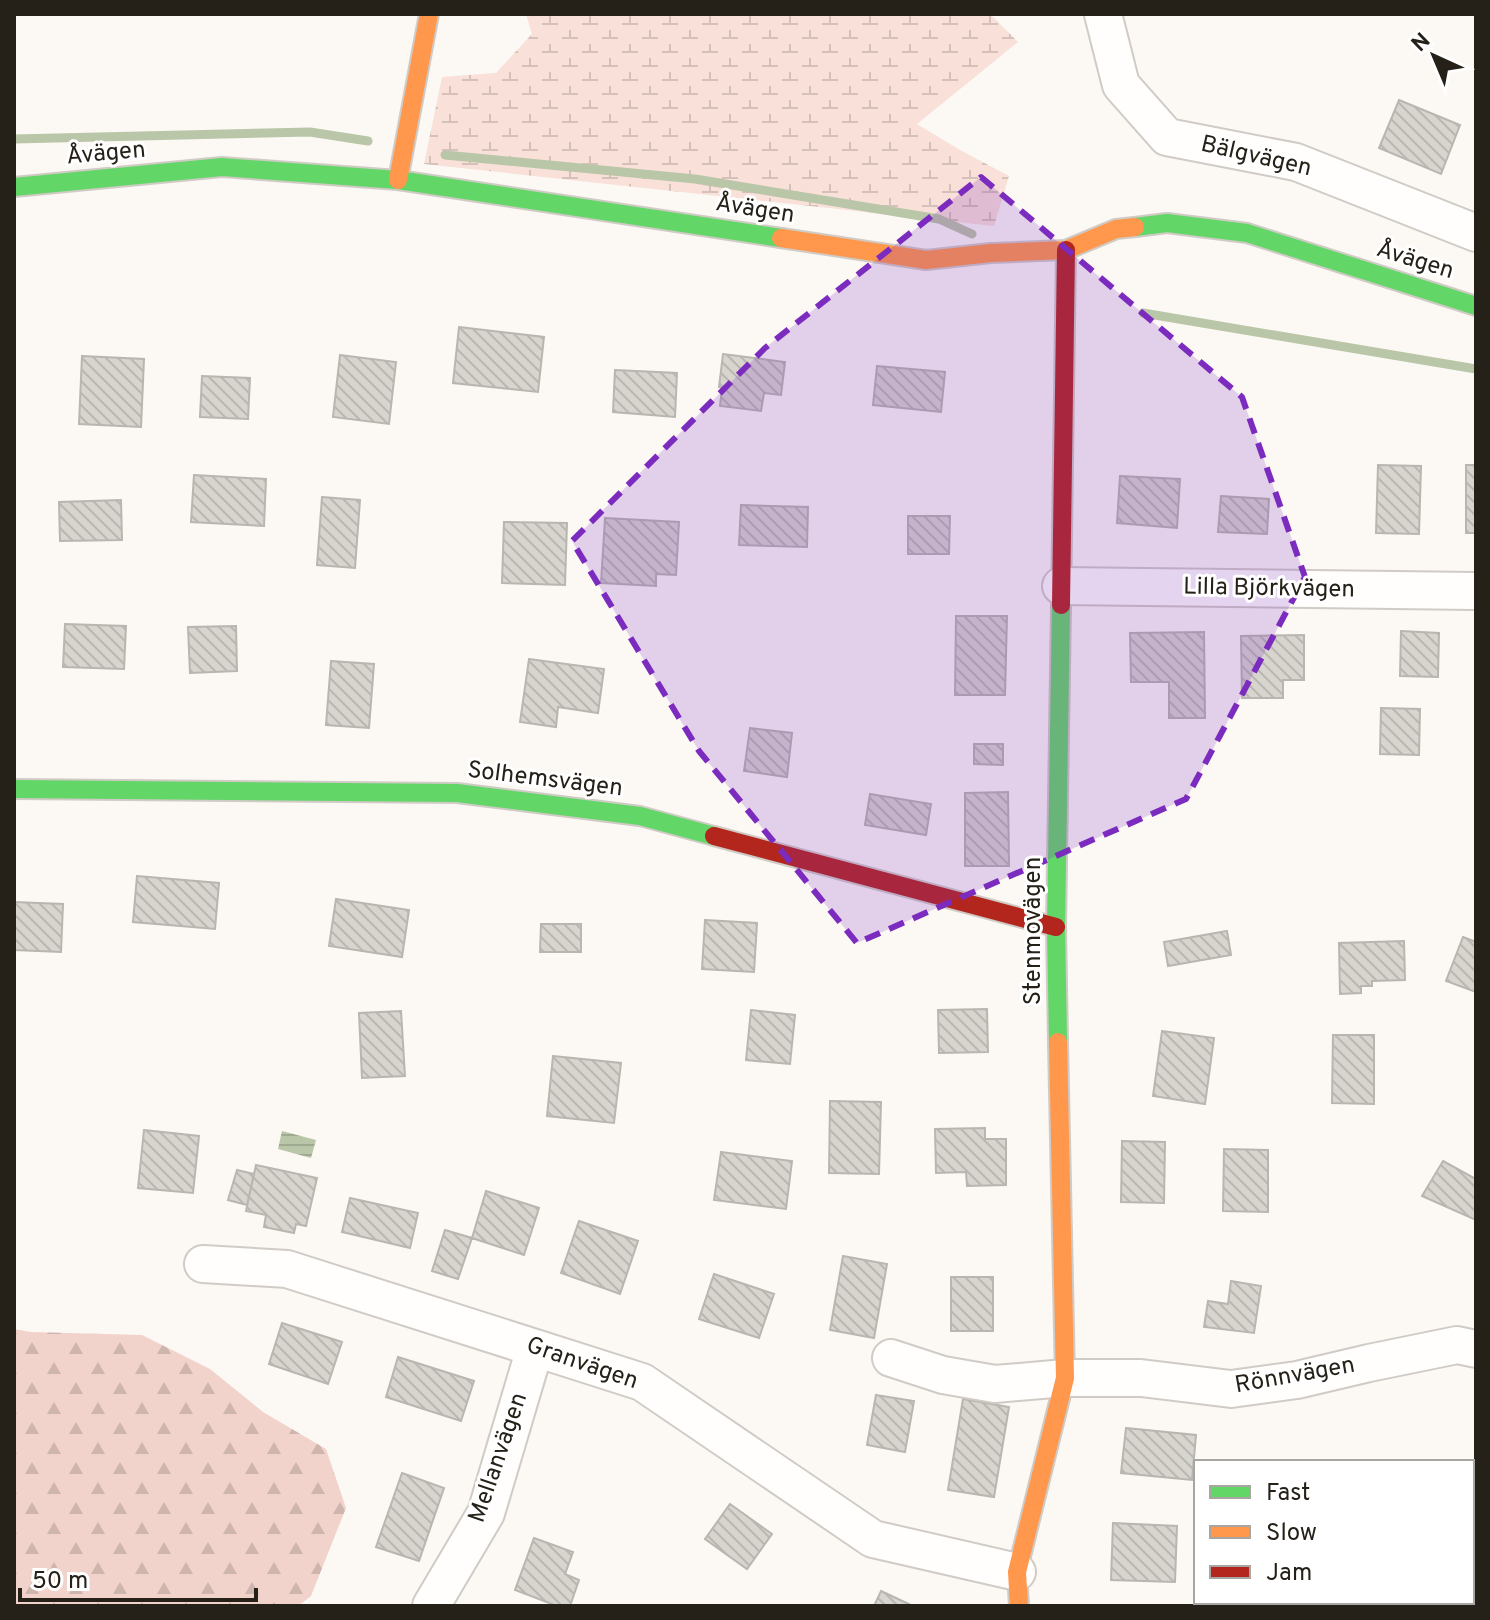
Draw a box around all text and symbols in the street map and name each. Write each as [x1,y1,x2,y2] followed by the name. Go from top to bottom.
[1394,16,1474,96] north arrow
[1407,28,1437,59] text: N
[1198,130,1314,184] street label: Bälgvägen
[65,135,147,172] street label: Åvägen
[713,188,797,231] street label: Åvägen
[1373,234,1458,287] street label: Åvägen
[1183,573,1355,605] street label: Lilla Björkvägen
[466,756,624,804] street label: Solhemsvägen
[1019,857,1049,1005] street label: Stenmovägen
[522,1331,642,1397] street label: Granvägen
[1233,1351,1357,1401] street label: Rönnvägen
[463,1389,535,1527] street label: Mellanvägen
[1194,1460,1474,1604] legend
[1266,1479,1310,1509] text: Fast
[1266,1519,1317,1549] text: Slow
[20,1552,256,1602] scale bar
[1266,1559,1312,1589] text: Jam
[32,1567,88,1597] text: 50 m

